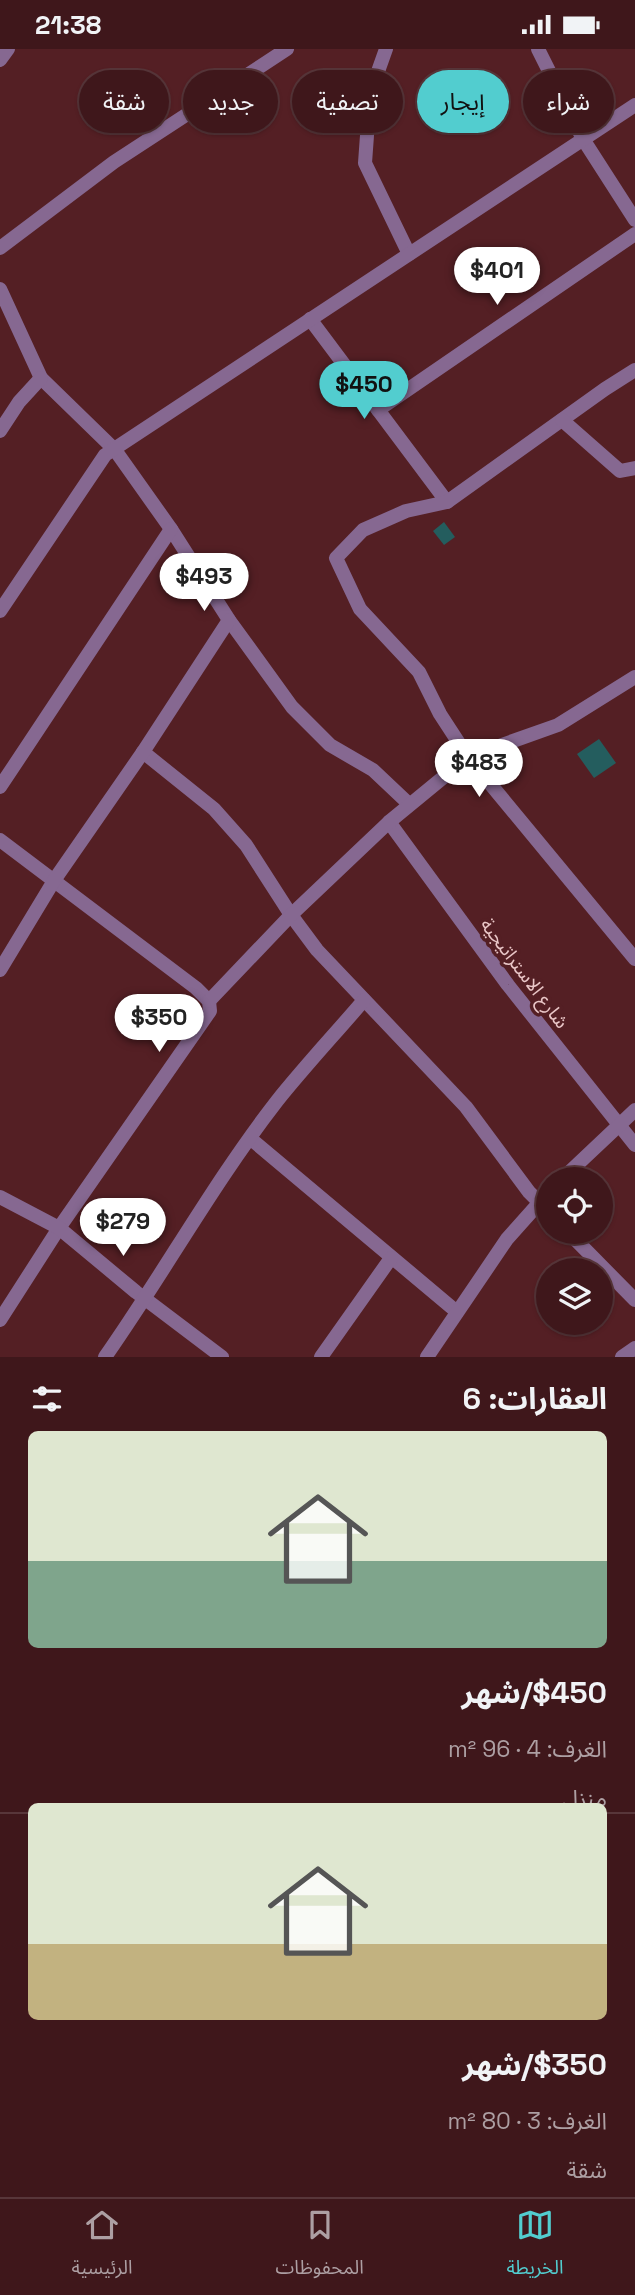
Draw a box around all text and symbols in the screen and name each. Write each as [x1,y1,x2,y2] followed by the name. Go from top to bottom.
[35,8,101,42] text: 21:38
[79,70,169,133] chip: شقة
[183,70,278,133] chip: جديد
[292,70,403,133] chip: تصفية
[417,70,509,133] chip: إيجار
[523,70,614,133] chip: شراء
[456,247,538,307] pin: $401
[470,255,524,285] text: $401
[323,361,405,421] pin: $450
[335,369,393,399] text: $450
[163,553,245,613] pin: $493
[176,561,232,591] text: $493
[438,739,520,799] pin: $483
[451,747,507,777] text: $483
[474,913,574,1034] street label: شارع الاستراتيجية
[118,995,200,1054] pin: $350
[131,1002,187,1032] text: $350
[536,1167,613,1335] map controls
[536,1167,613,1244] button: locate
[82,1199,164,1258] pin: $279
[96,1206,150,1236] text: $279
[536,1258,613,1335] button: layers
[462,1379,607,1418] text: العقارات: 6
[28,1380,66,1418] icon: filters
[255,1476,381,1602] icon: home
[462,1673,607,1712] text: $450/شهر
[448,1734,607,1764] text: الغرف: 4 · 96 m²
[562,1783,607,1813] text: منزل
[255,1848,381,1974] icon: home
[462,2045,607,2084] text: $350/شهر
[448,2106,607,2136] text: الغرف: 3 · 80 m²
[566,2155,607,2185] text: شقة
[71,2206,133,2288] tab: الرئيسية
[276,2206,364,2288] tab: المحفوظات
[507,2206,564,2288] tab: الخريطة

